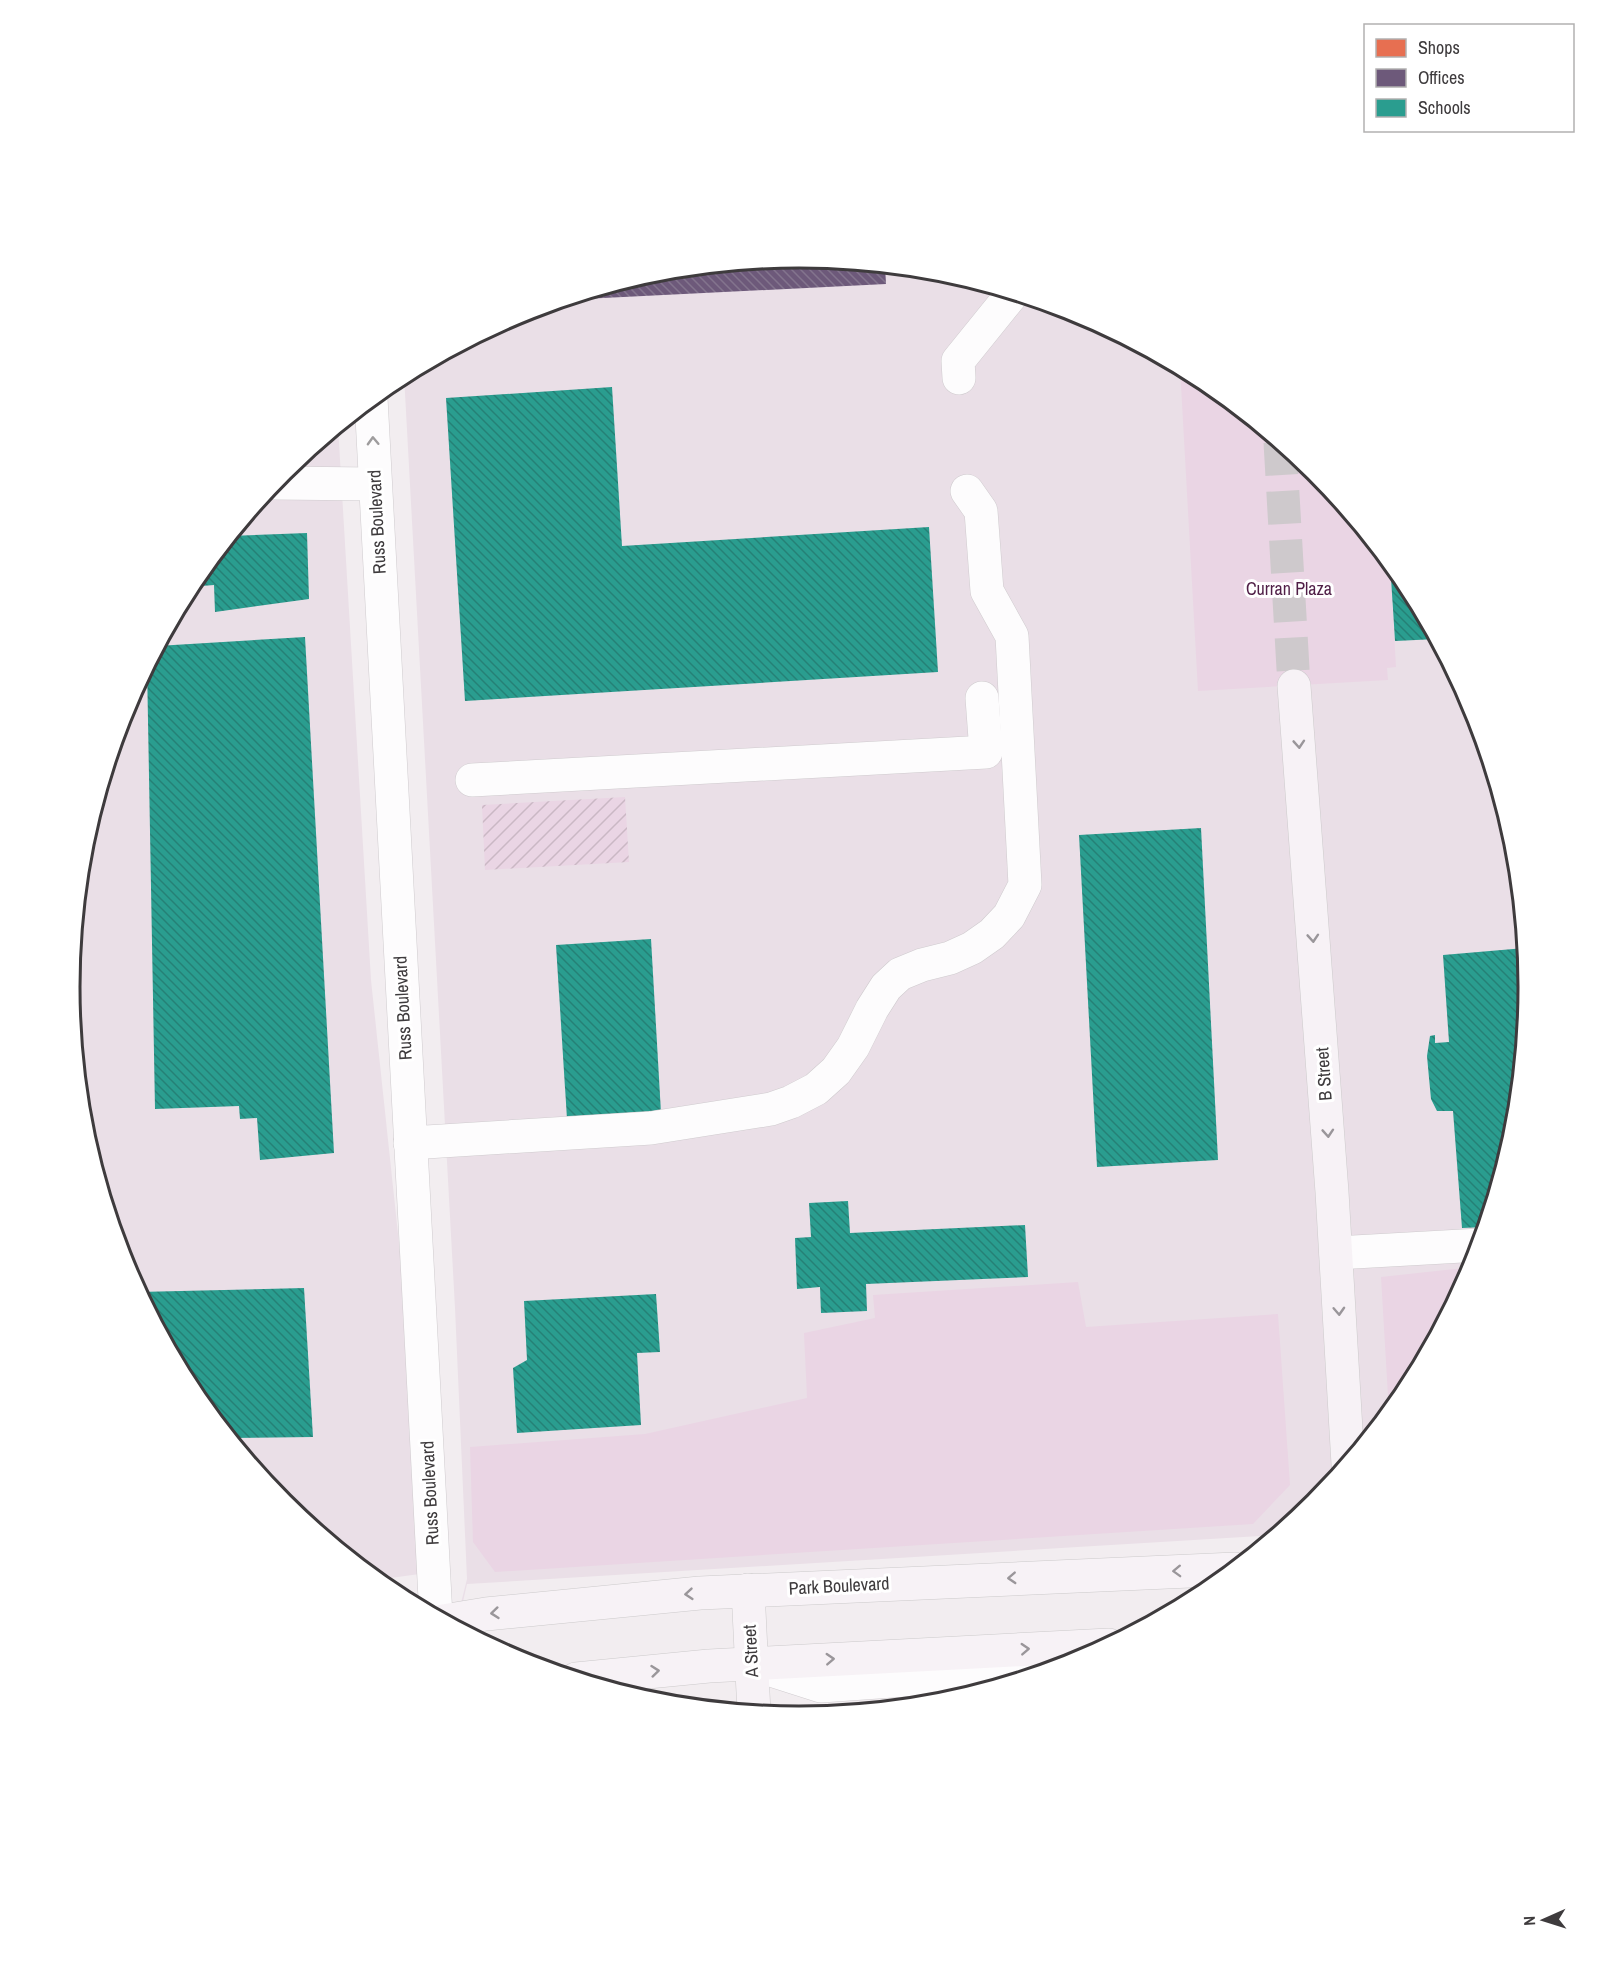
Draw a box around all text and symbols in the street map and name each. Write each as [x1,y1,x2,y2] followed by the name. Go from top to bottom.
[1364,24,1574,132] legend
[1418,35,1460,60] text: Shops
[1418,65,1465,90] text: Offices
[1418,95,1471,120] text: Schools
[367,437,379,446] one-way arrow
[361,469,392,575] street label: Russ Boulevard
[1246,576,1332,601] park label: Curran Plaza
[1292,740,1305,749] one-way arrow
[1307,934,1320,943] one-way arrow
[387,955,418,1061] street label: Russ Boulevard
[1309,1047,1338,1102] street label: B Street
[1321,1128,1334,1137] one-way arrow
[1333,1306,1346,1315] one-way arrow
[414,1440,445,1546] street label: Russ Boulevard
[1172,1565,1181,1578] one-way arrow
[788,1570,890,1601] street label: Park Boulevard
[1008,1572,1017,1585] one-way arrow
[685,1587,694,1600] one-way arrow
[491,1606,500,1619] one-way arrow
[737,1624,764,1679] street label: A Street
[1021,1643,1030,1656] one-way arrow
[826,1653,835,1666] one-way arrow
[651,1665,660,1678] one-way arrow
[1514,1890,1574,1950] north arrow
[1518,1915,1540,1926] text: N

